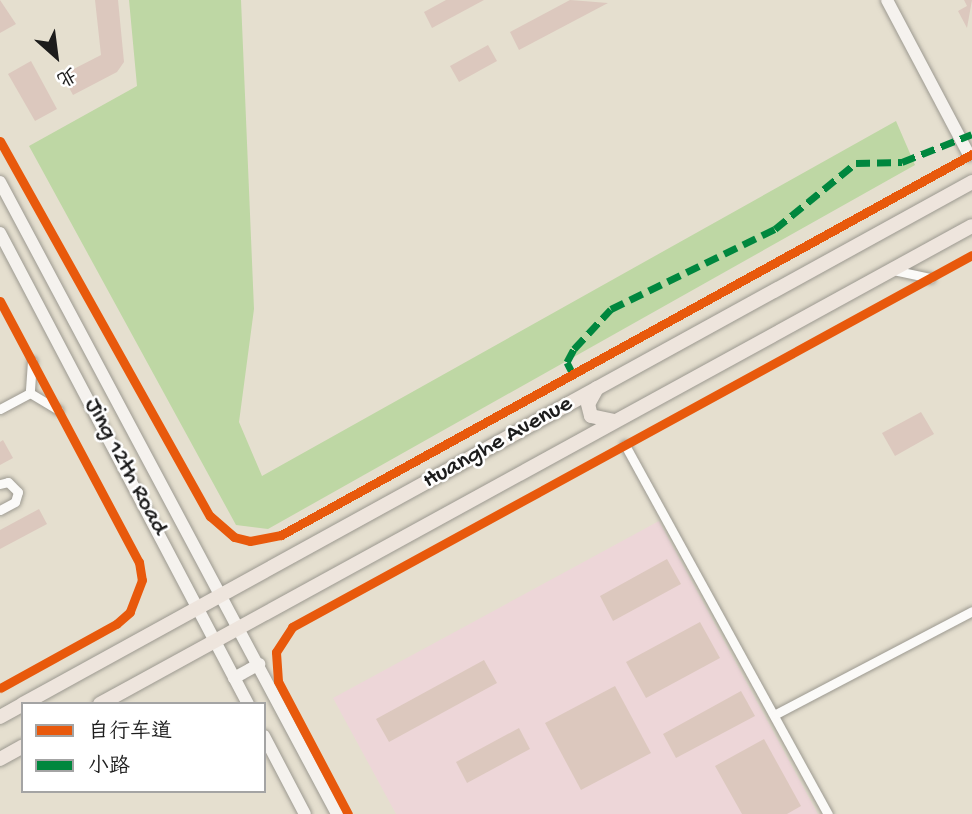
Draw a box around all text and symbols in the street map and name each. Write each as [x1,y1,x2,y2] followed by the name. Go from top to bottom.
[21,21,91,91] north arrow
[52,60,80,90] text: 北
[418,390,578,496] street label: Huanghe Avenue
[77,394,173,540] street label: Jing 12th Road
[21,702,266,793] legend
[88,721,172,746] text: 自行车道
[88,756,130,781] text: 小路

